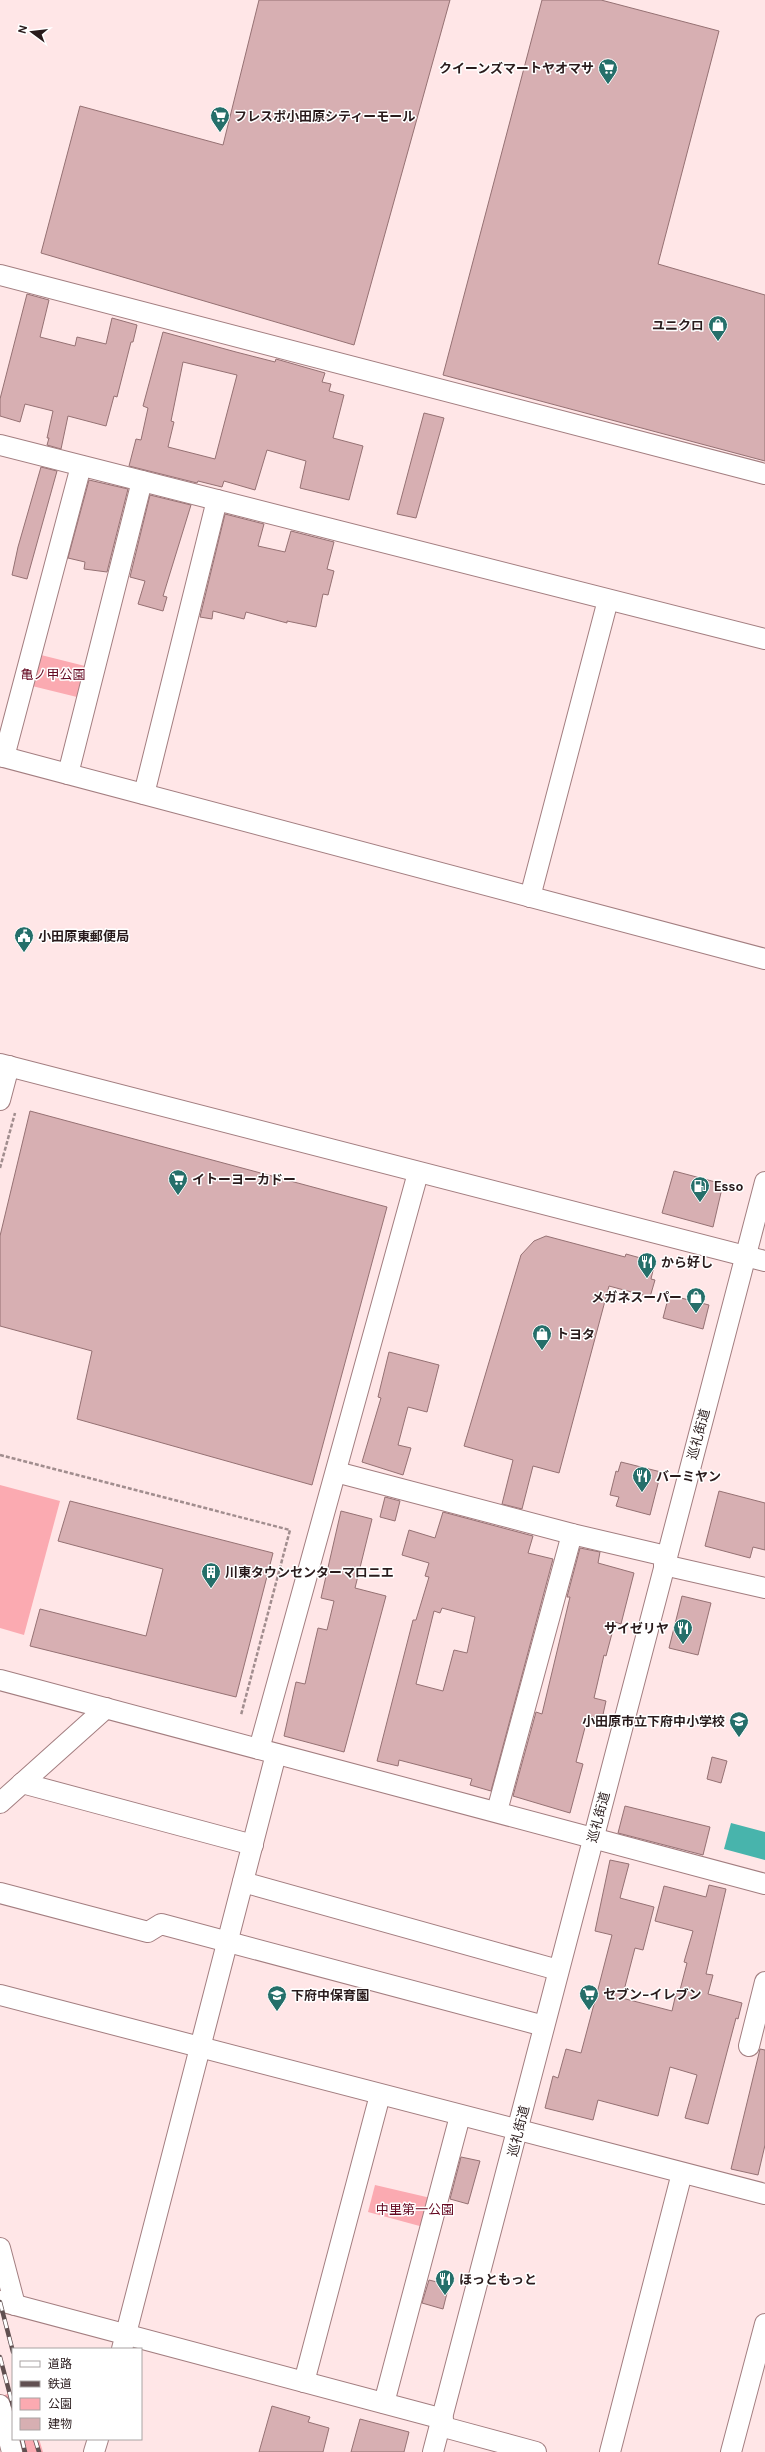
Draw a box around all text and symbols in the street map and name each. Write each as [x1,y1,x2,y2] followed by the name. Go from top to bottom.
[12,12,52,52] north arrow
[15,24,30,35] text: N
[597,57,619,85] supermarket icon: クイーンズマートヤオマサ
[439,60,594,77] place label: クイーンズマートヤオマサ
[209,105,231,133] supermarket icon: フレスポ小田原シティーモール
[234,108,415,125] place label: フレスポ小田原シティーモール
[707,314,729,342] shop icon: ユニクロ
[652,317,704,334] place label: ユニクロ
[20,666,86,683] park label: 亀ノ甲公園
[13,925,35,953] public building icon: 小田原東郵便局
[38,928,129,945] place label: 小田原東郵便局
[167,1168,189,1196] supermarket icon: イトーヨーカドー
[192,1171,296,1188] place label: イトーヨーカドー
[689,1175,711,1203] fuel station icon: Esso
[714,1178,743,1195] place label: Esso
[636,1251,658,1279] restaurant icon: から好し
[661,1254,713,1271] place label: から好し
[685,1286,707,1314] shop icon: メガネスーパー
[591,1289,682,1306] place label: メガネスーパー
[531,1323,553,1351] shop icon: トヨタ
[556,1326,595,1343] place label: トヨタ
[684,1407,713,1461] street label: 巡礼街道
[631,1465,653,1493] restaurant icon: バーミヤン
[656,1468,721,1485] place label: バーミヤン
[200,1561,222,1589] building icon: 川東タウンセンターマロニエ
[225,1564,394,1581] place label: 川東タウンセンターマロニエ
[672,1617,694,1645] restaurant icon: サイゼリヤ
[604,1620,669,1637] place label: サイゼリヤ
[728,1710,750,1738] school or university icon: 小田原市立下府中小学校
[582,1713,725,1730] place label: 小田原市立下府中小学校
[584,1790,613,1844] street label: 巡礼街道
[578,1983,600,2011] supermarket icon: セブン-イレブン
[266,1984,288,2012] school or university icon: 下府中保育園
[603,1986,702,2003] place label: セブン-イレブン
[291,1987,369,2004] place label: 下府中保育園
[504,2104,533,2158] street label: 巡礼街道
[376,2201,454,2218] park label: 中里第一公園
[434,2268,456,2296] restaurant icon: ほっともっと
[459,2271,537,2288] place label: ほっともっと
[12,2348,142,2440] legend
[48,2356,72,2372] text: 道路
[48,2376,72,2392] text: 鉄道
[48,2396,72,2412] text: 公園
[48,2416,72,2432] text: 建物

